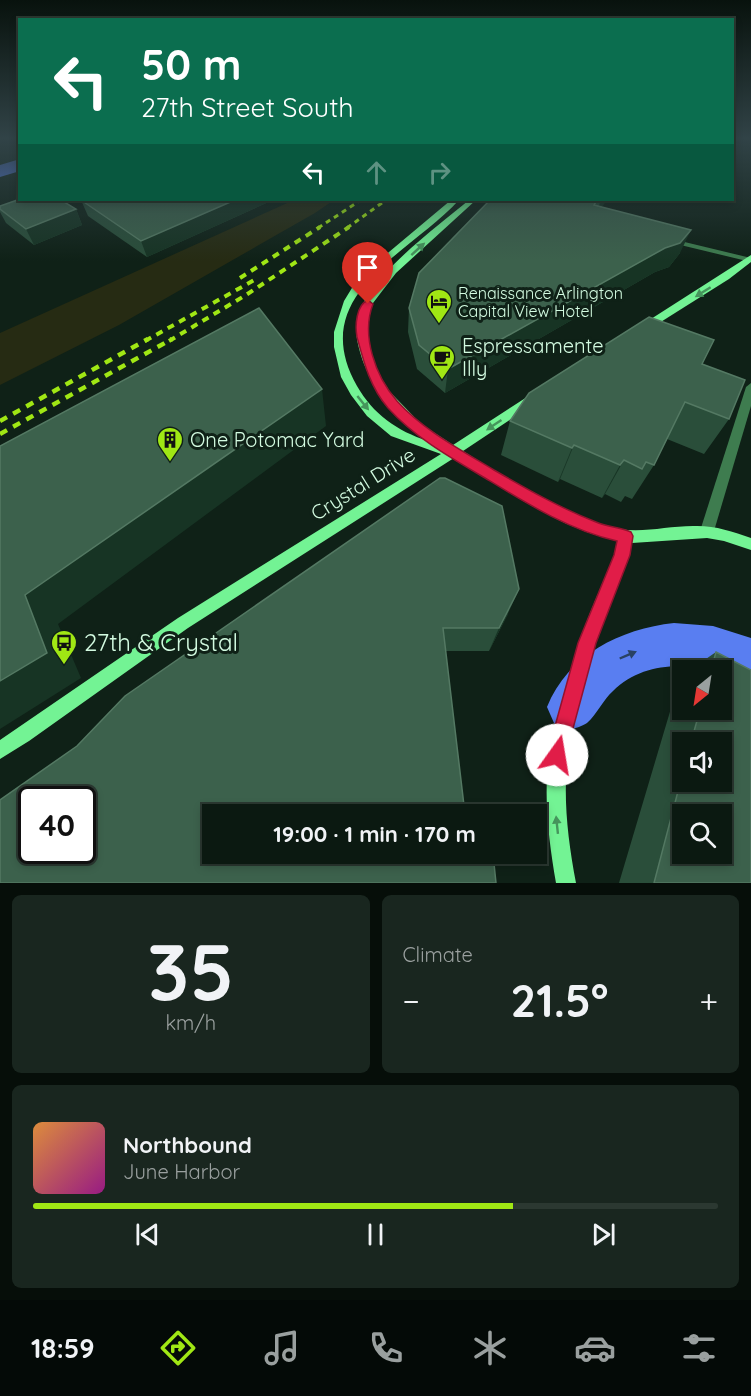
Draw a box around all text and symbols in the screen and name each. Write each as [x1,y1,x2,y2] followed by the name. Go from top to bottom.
[141,38,241,91] text: 50 m
[42,42,120,120] icon: left
[141,90,354,124] text: 27th Street South
[297,156,330,189] icon: left
[360,156,393,189] icon: ahead
[423,156,456,189] icon: right
[342,242,393,304] pin
[410,243,425,256] one-way arrow
[351,251,384,284] icon: arrive
[458,283,623,321] place label: Renaissance Arlington Capital View Hotel
[695,286,711,297] one-way arrow
[424,287,454,325] hotel icon: Renaissance Arlington Capital View Hotel
[462,333,604,381] place label: Espressamente Illy
[427,343,457,381] cafe icon: Espressamente Illy
[356,395,369,411] one-way arrow
[487,419,503,431] one-way arrow
[155,425,185,463] building icon: One Potomac Yard
[190,427,364,452] place label: One Potomac Yard
[306,442,420,526] street label: Crystal Drive
[84,627,238,657] place label: 27th & Crystal
[49,628,79,666] bus stop icon: 27th & Crystal
[620,650,638,660] one-way arrow
[672,660,732,720] north arrow
[672,660,732,864] map controls
[525,723,589,787] position arrow
[672,732,732,792] button: sound
[18,786,96,864] speed limit sign: 40
[672,804,732,864] button: search
[552,816,562,835] one-way arrow
[273,820,476,848] text: 19:00 · 1 min · 170 m
[147,922,234,1020] text: 35
[403,942,473,967] text: Climate
[511,972,608,1028] text: 21.5°
[403,980,420,1021] text: −
[699,980,718,1021] text: +
[165,1010,216,1035] text: km/h
[123,1131,252,1159] text: Northbound
[123,1159,240,1184] text: June Harbor
[131,1218,164,1251] icon: previous
[359,1218,392,1251] icon: pause
[587,1218,620,1251] icon: next
[157,1327,199,1369] icon: directions
[261,1327,303,1369] icon: music
[365,1327,407,1369] icon: phone
[469,1327,511,1369] icon: climate
[574,1327,616,1369] icon: car
[678,1327,720,1369] icon: filters
[31,1331,95,1365] text: 18:59

